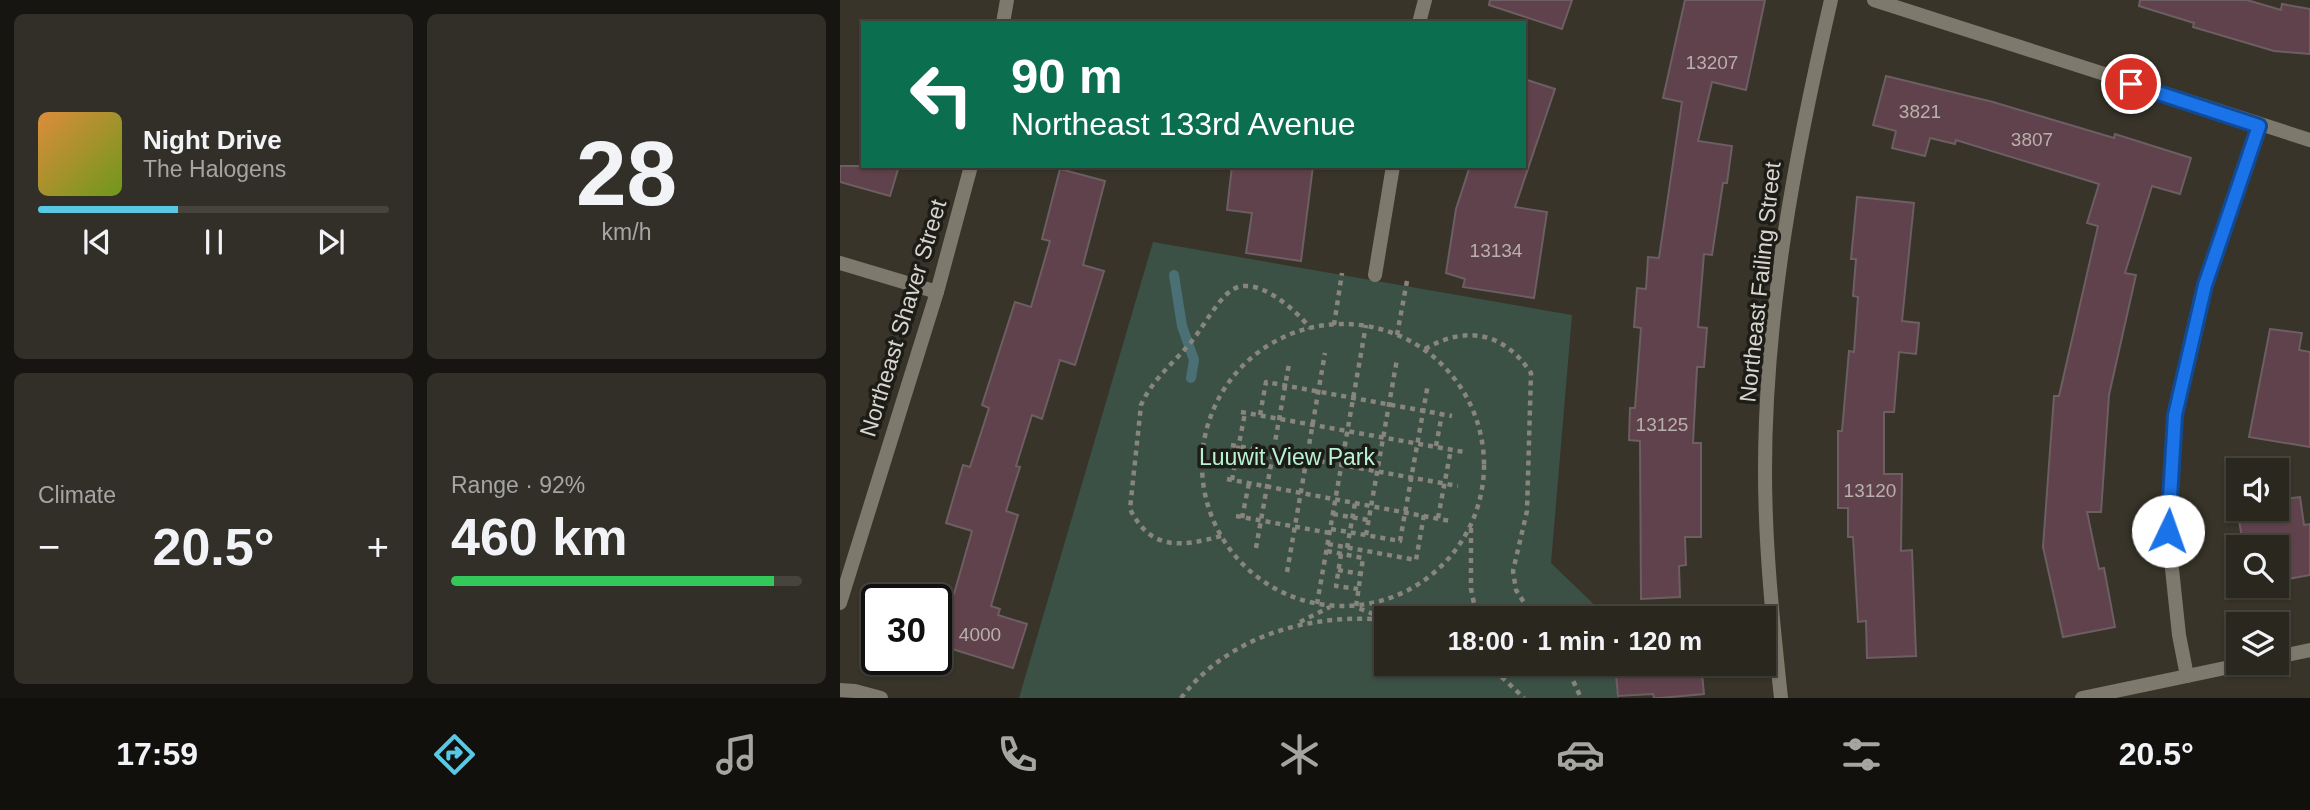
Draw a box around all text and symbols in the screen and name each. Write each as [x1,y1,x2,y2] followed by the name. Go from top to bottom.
[896,49,987,140] icon: left
[1011,49,1123,103] text: 90 m
[1686,52,1738,73] house number: 13207
[2101,54,2161,114] pin
[2112,65,2150,103] icon: arrive
[1899,101,1941,122] house number: 3821
[1011,106,1356,142] text: Northeast 133rd Avenue
[576,123,677,224] text: 28
[143,125,282,155] text: Night Drive
[2011,129,2053,150] house number: 3807
[143,156,286,182] text: The Halogens
[1734,160,1786,404] street label: Northeast Failing Street
[854,196,952,440] street label: Northeast Shaver Street
[602,219,651,245] text: km/h
[78,223,116,261] icon: previous
[195,223,233,261] icon: pause
[312,223,350,261] icon: next
[1470,240,1523,261] house number: 13134
[1636,414,1688,435] house number: 13125
[1199,444,1375,470] park label: Luuwit View Park
[2226,458,2289,675] map controls
[2226,458,2289,521] button: sound
[451,472,585,498] text: Range · 92%
[1844,480,1896,501] house number: 13120
[38,482,116,508] text: Climate
[2131,494,2205,568] position arrow
[451,508,627,566] text: 460 km
[152,518,275,576] text: 20.5°
[38,526,60,568] text: −
[367,526,389,568] text: +
[2226,535,2289,598] button: search
[861,584,952,675] speed limit sign: 30
[2226,612,2289,675] button: layers
[959,624,1001,645] house number: 4000
[1448,626,1702,656] text: 18:00 · 1 min · 120 m
[430,730,479,779] icon: directions
[712,730,761,779] icon: music
[993,730,1042,779] icon: phone
[1275,730,1324,779] icon: climate
[1556,730,1605,779] icon: car
[1837,730,1886,779] icon: filters
[116,736,198,772] text: 17:59
[2119,736,2194,772] text: 20.5°

